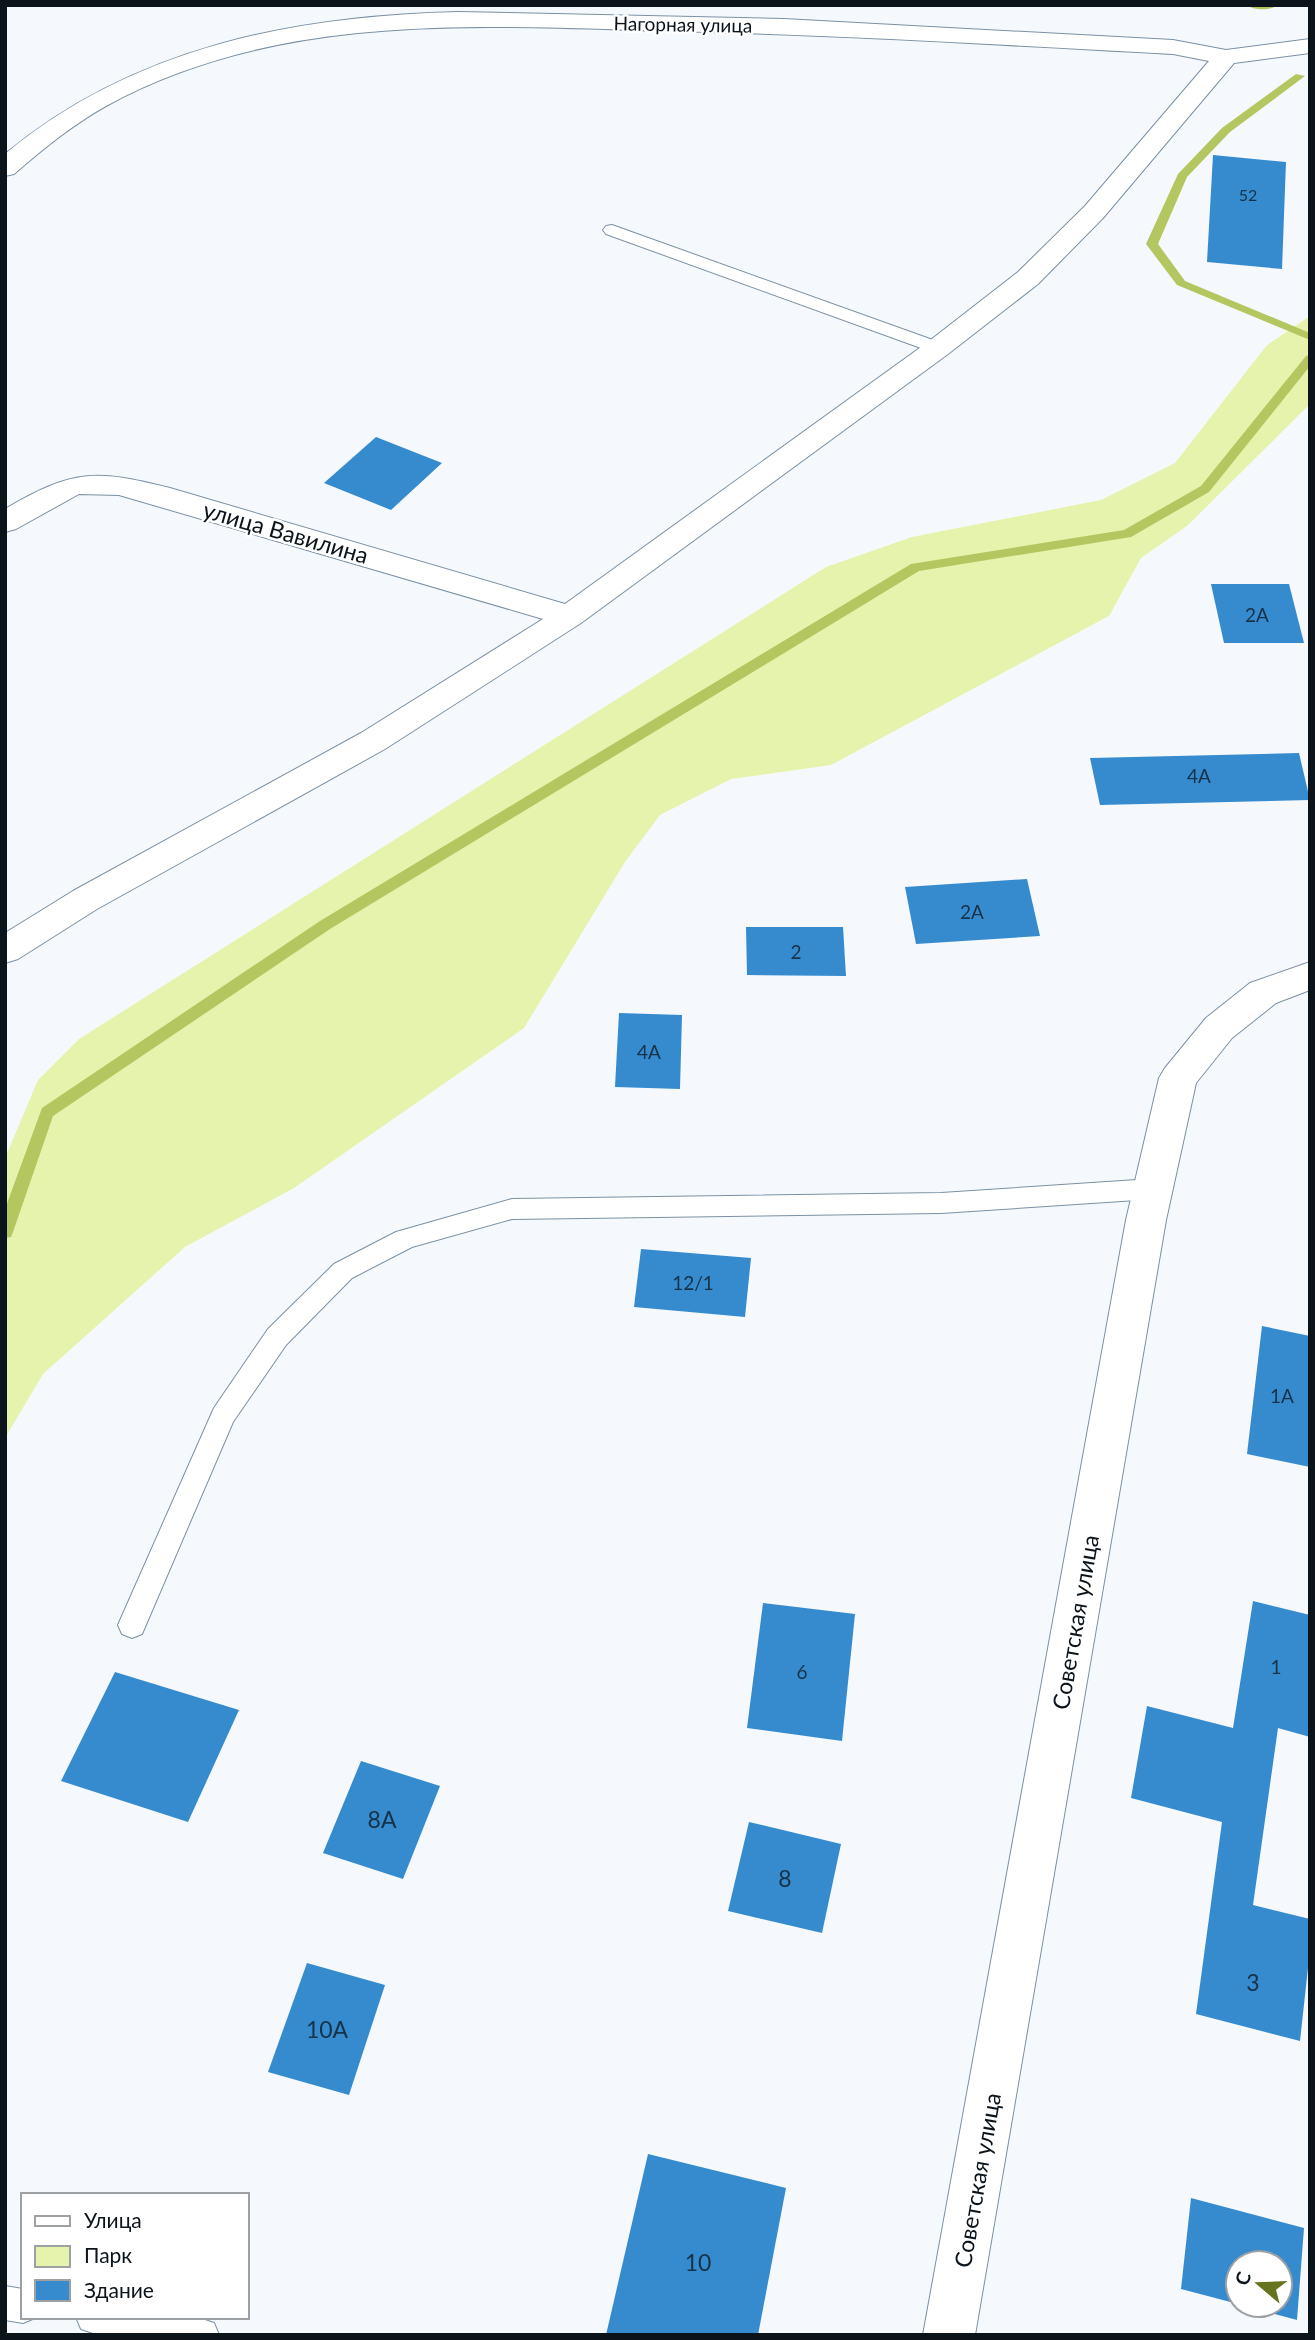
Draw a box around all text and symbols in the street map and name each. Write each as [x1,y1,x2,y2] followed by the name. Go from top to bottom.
[613,11,753,37] street label: Нагорная улица
[1239,185,1257,204] house number: 52
[200,495,372,569] street label: улица Вавилина
[1245,603,1269,626] house number: 2А
[1187,764,1211,787] house number: 4А
[960,900,984,923] house number: 2А
[790,940,802,963] house number: 2
[637,1040,661,1063] house number: 4А
[672,1271,714,1294] house number: 12/1
[1270,1384,1294,1407] house number: 1А
[1046,1532,1104,1712] street label: Советская улица
[1270,1655,1282,1678] house number: 1
[796,1660,808,1683] house number: 6
[368,1805,397,1833] house number: 8А
[778,1864,792,1892] house number: 8
[1246,1968,1260,1996] house number: 3
[306,2015,349,2043] house number: 10А
[948,2090,1006,2270] street label: Советская улица
[21,2193,248,2319] legend
[84,2207,142,2232] text: Улица
[84,2242,132,2267] text: Парк
[685,2248,711,2276] house number: 10
[1224,2249,1294,2319] north arrow
[1230,2268,1256,2288] text: С
[84,2277,154,2302] text: Здание

